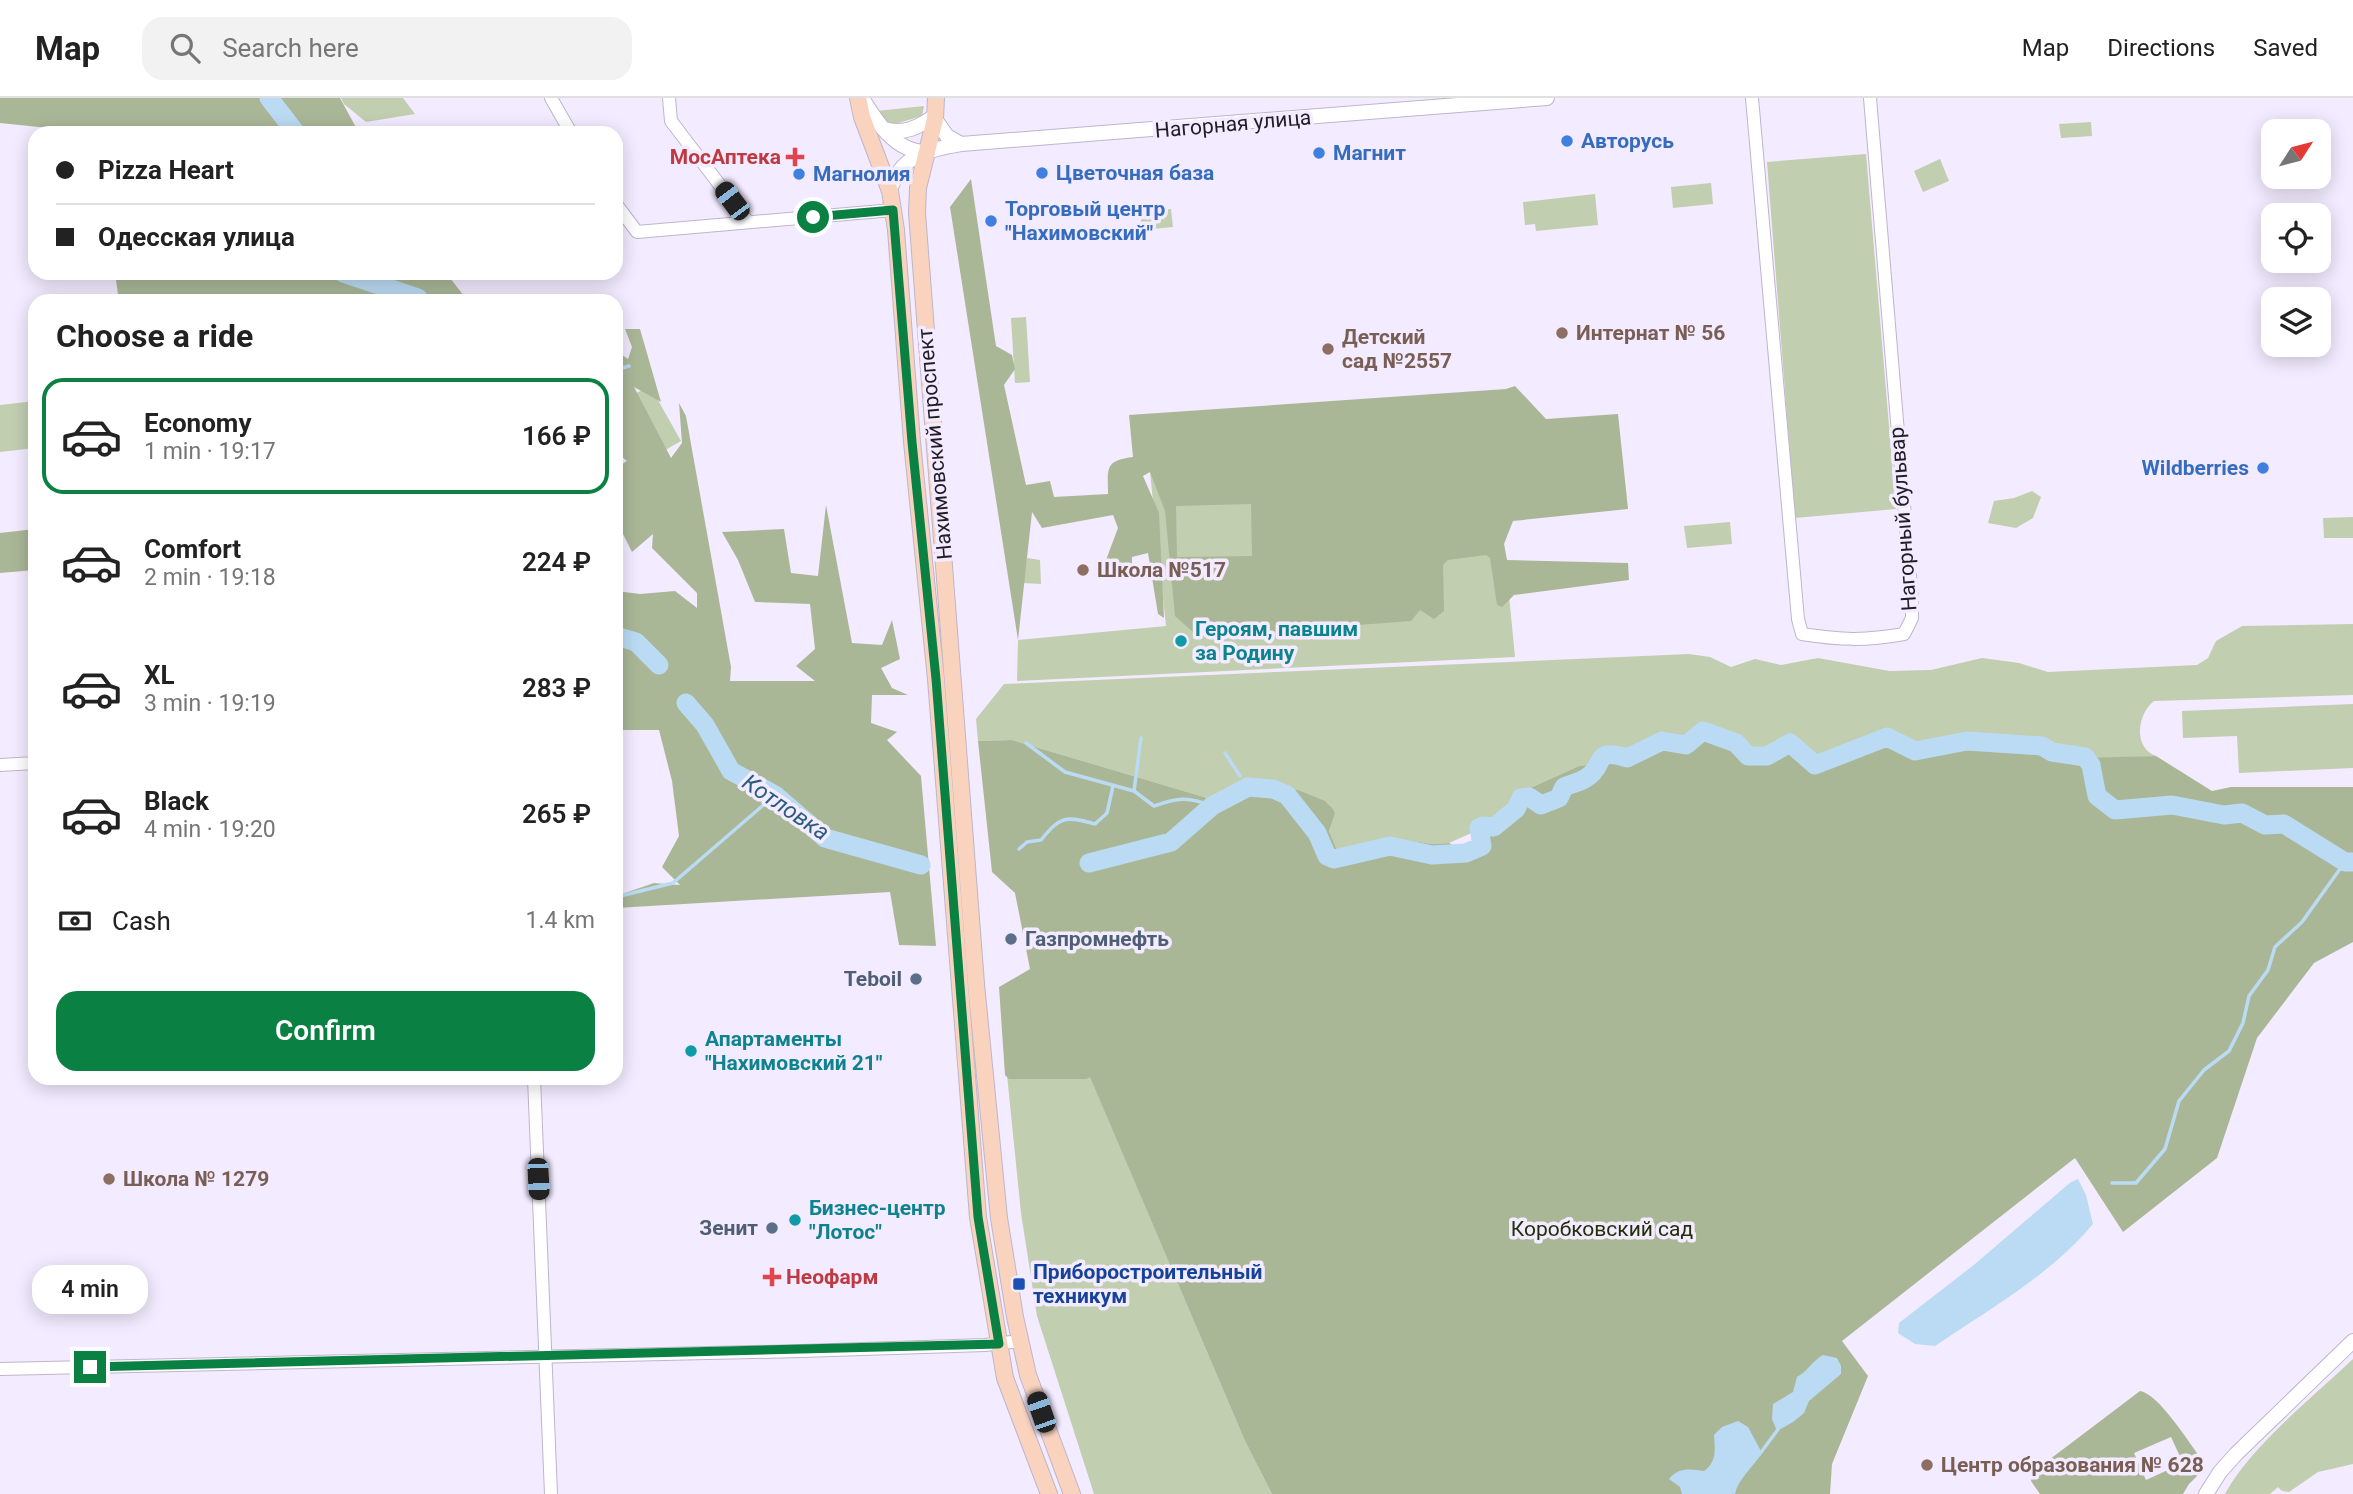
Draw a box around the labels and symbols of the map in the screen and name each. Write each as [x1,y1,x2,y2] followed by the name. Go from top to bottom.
[1154,105,1312,143] street label: Нагорная улица
[2261,119,2331,189] north arrow
[1581,129,1674,153] place label: Авторусь
[1559,133,1575,149] marker: Авторусь
[1333,141,1406,165] place label: Магнит
[670,145,781,169] place label: МосАптека
[1311,145,1327,161] marker: Магнит
[787,149,803,165] marker: МосАптека
[1056,161,1214,185] place label: Цветочная база
[813,162,911,186] place label: Магнолия
[1034,165,1050,181] marker: Цветочная база
[791,166,807,182] marker: Магнолия
[711,178,754,224] car
[1005,197,1165,245] place label: Торговый центр "Нахимовский"
[797,201,829,233] route start
[983,213,999,229] marker: Торговый центр "Нахимовский"
[1576,321,1725,345] place label: Интернат № 56
[1342,325,1452,373] place label: Детский сад №2557
[1554,325,1570,341] marker: Интернат № 56
[913,327,957,561] street label: Нахимовский проспект
[1320,341,1336,357] marker: Детский сад №2557
[1885,426,1921,612] street label: Нагорный бульвар
[2141,456,2249,480] place label: Wildberries
[2255,460,2271,476] marker: Wildberries
[1097,558,1226,582] place label: Школа №517
[1075,562,1091,578] marker: Школа №517
[1195,617,1358,665] place label: Героям, павшим за Родину
[1173,633,1189,649] marker: Героям, павшим за Родину
[737,769,834,846] water label: Котловка
[1025,927,1169,951] place label: Газпромнефть
[1003,931,1019,947] marker: Газпромнефть
[844,967,902,991] place label: Teboil
[908,971,924,987] marker: Teboil
[705,1027,883,1075] place label: Апартаменты "Нахимовский 21"
[683,1043,699,1059] marker: Апартаменты "Нахимовский 21"
[527,1157,550,1201] car
[123,1167,269,1191] place label: Школа № 1279
[101,1171,117,1187] marker: Школа № 1279
[809,1196,946,1244] place label: Бизнес-центр "Лотос"
[787,1212,803,1228] marker: Бизнес-центр "Лотос"
[699,1216,758,1240] place label: Зенит
[1511,1217,1694,1241] park label: Коробковский сад
[764,1220,780,1236] marker: Зенит
[1033,1260,1262,1308] place label: Приборостроительный техникум
[786,1265,878,1289] place label: Неофарм
[32,1266,148,1314] callout: 4 min
[764,1269,780,1285] marker: Неофарм
[1011,1276,1027,1292] marker: Приборостроительный техникум
[74,1351,106,1383] route end
[1025,1389,1058,1435] car
[1941,1453,2204,1477] place label: Центр образования № 628
[1919,1457,1935,1473] marker: Центр образования № 628

